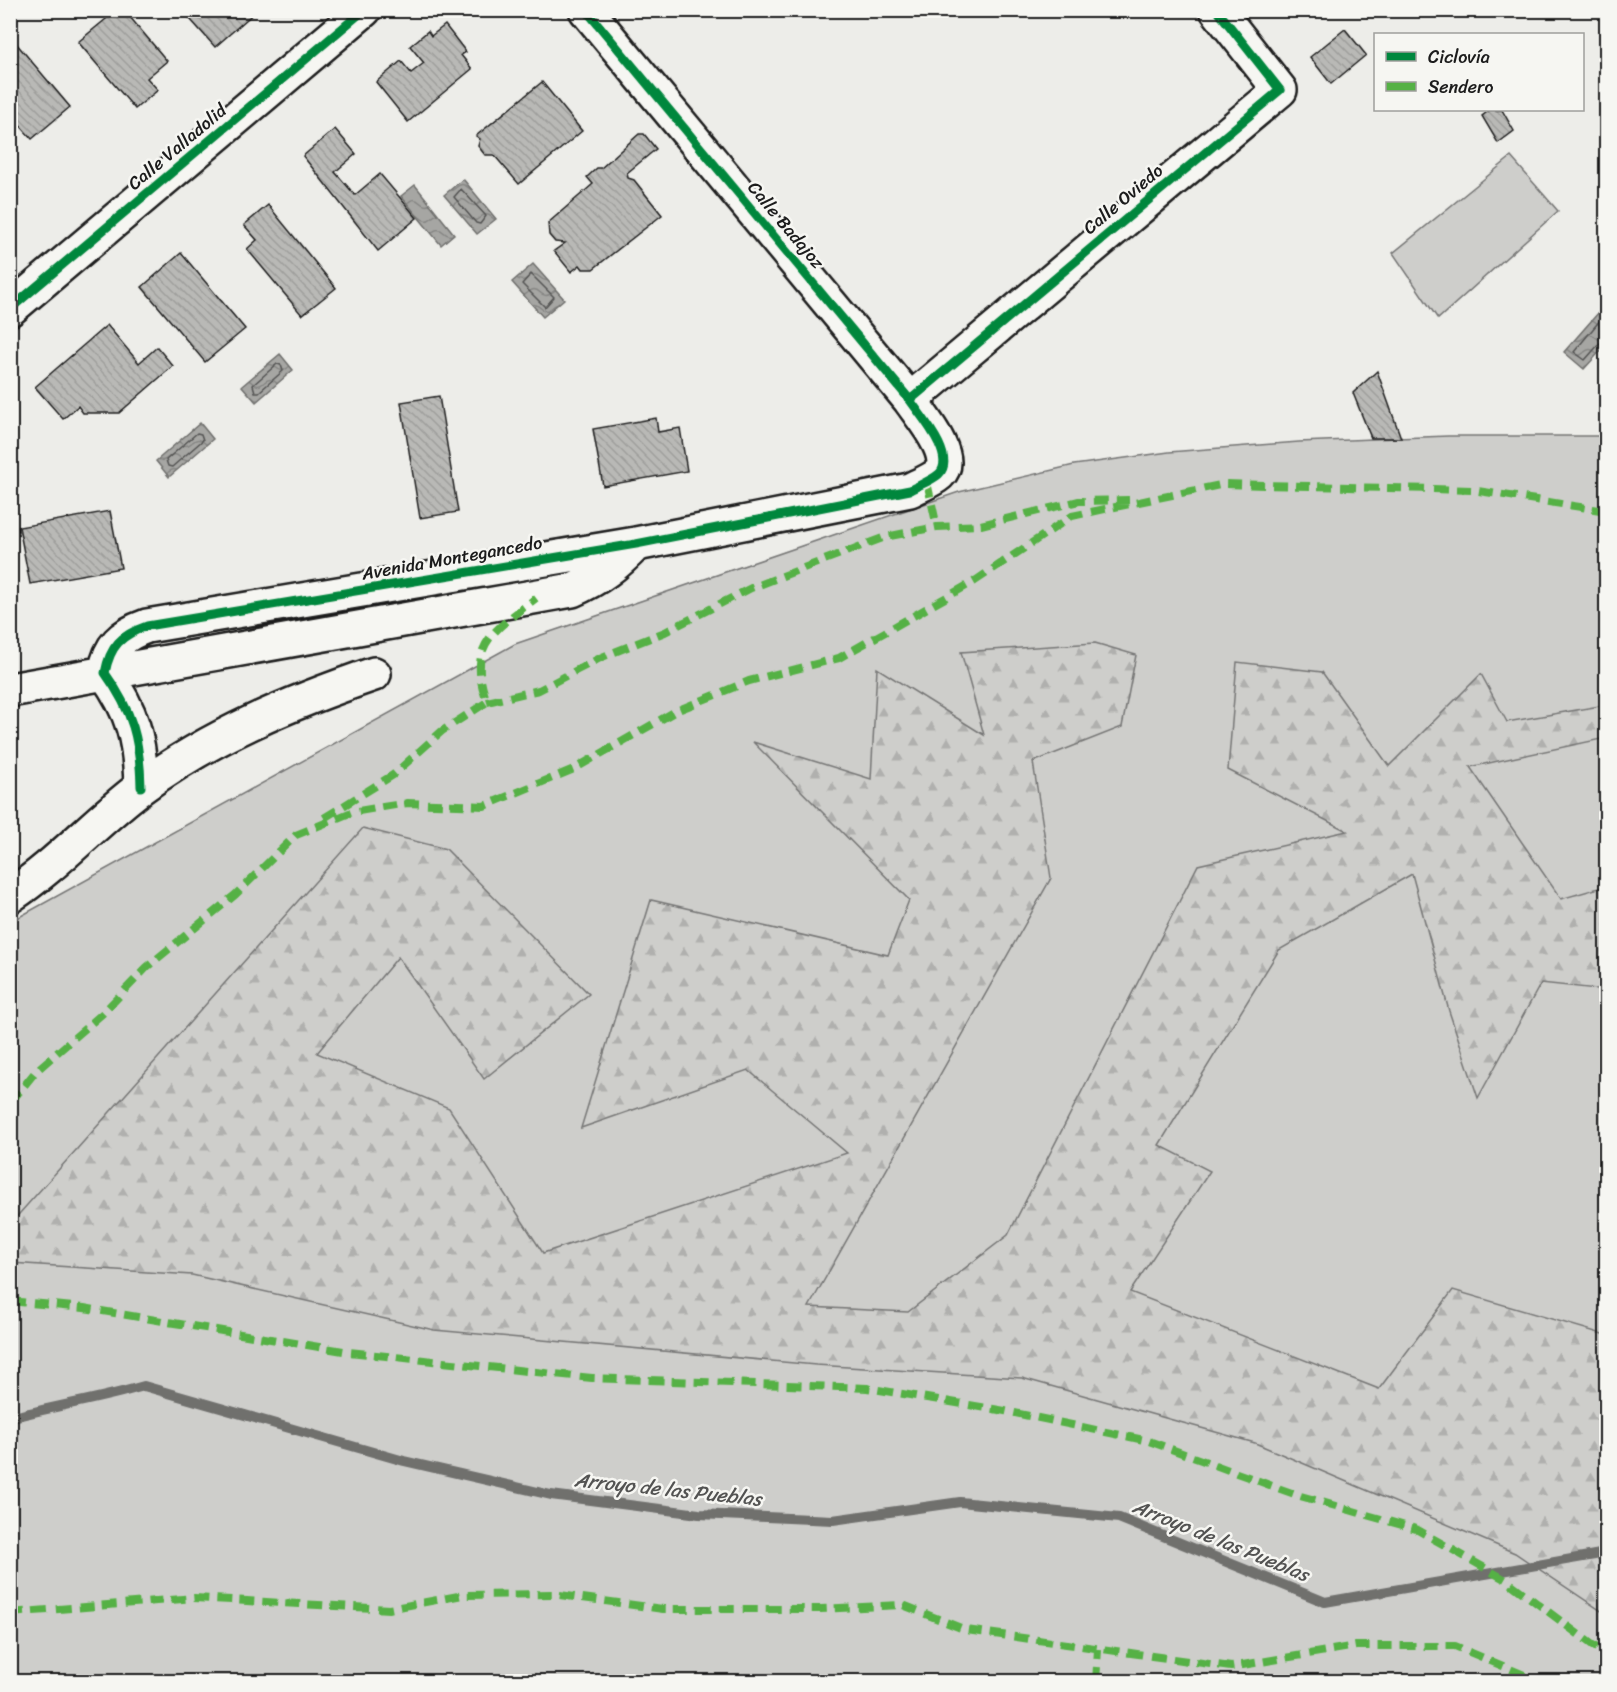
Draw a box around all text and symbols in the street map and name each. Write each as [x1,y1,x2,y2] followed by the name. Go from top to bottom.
[1374,33,1584,111] legend
[1428,41,1490,73] text: Ciclovía
[1428,71,1493,103] text: Sendero
[120,95,235,198] street label: Calle Valladolid
[1075,155,1171,243] street label: Calle Oviedo
[739,174,833,277] street label: Calle Badajoz
[358,526,545,590] street label: Avenida Montegancedo
[572,1462,766,1517] water label: Arroyo de las Pueblas
[1127,1489,1317,1593] water label: Arroyo de las Pueblas

